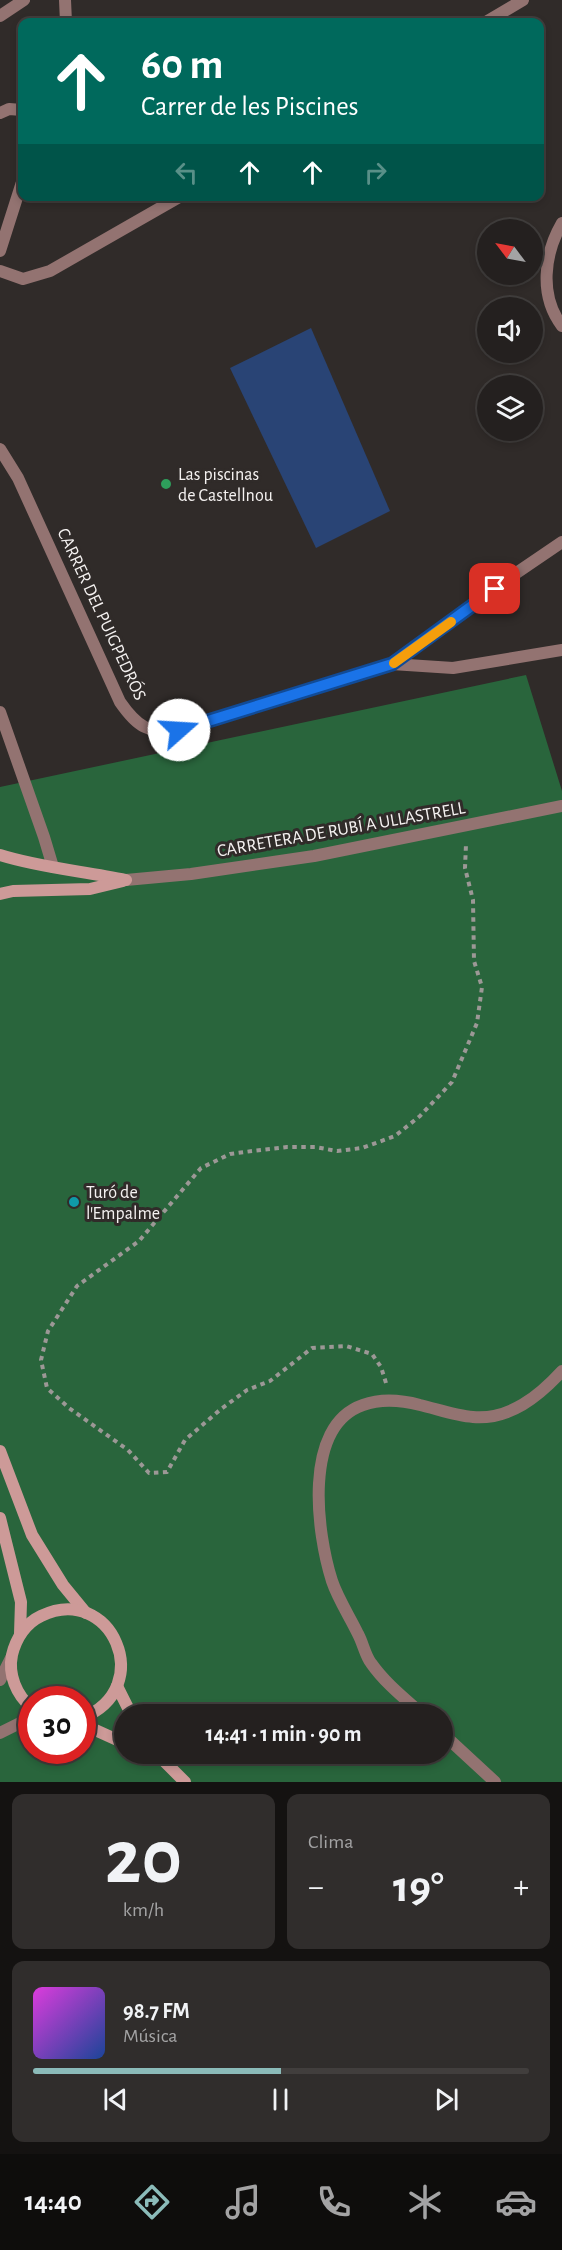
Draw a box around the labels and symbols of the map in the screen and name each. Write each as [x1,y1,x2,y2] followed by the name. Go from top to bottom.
[477,219,543,285] north arrow
[178,466,273,505] place label: Las piscinas de Castellnou
[159,477,173,491] marker: Las piscinas de Castellnou
[53,524,152,703] street label: CARRER DEL PUIGPEDRÓS
[469,563,520,614] pin
[147,698,211,762] position arrow
[215,796,467,861] street label: CARRETERA DE RUBÍ A ULLASTRELL
[86,1184,160,1223] place label: Turó de l'Empalme
[67,1195,81,1209] marker: Turó de l'Empalme
[18,1686,96,1764] speed limit sign: 30

